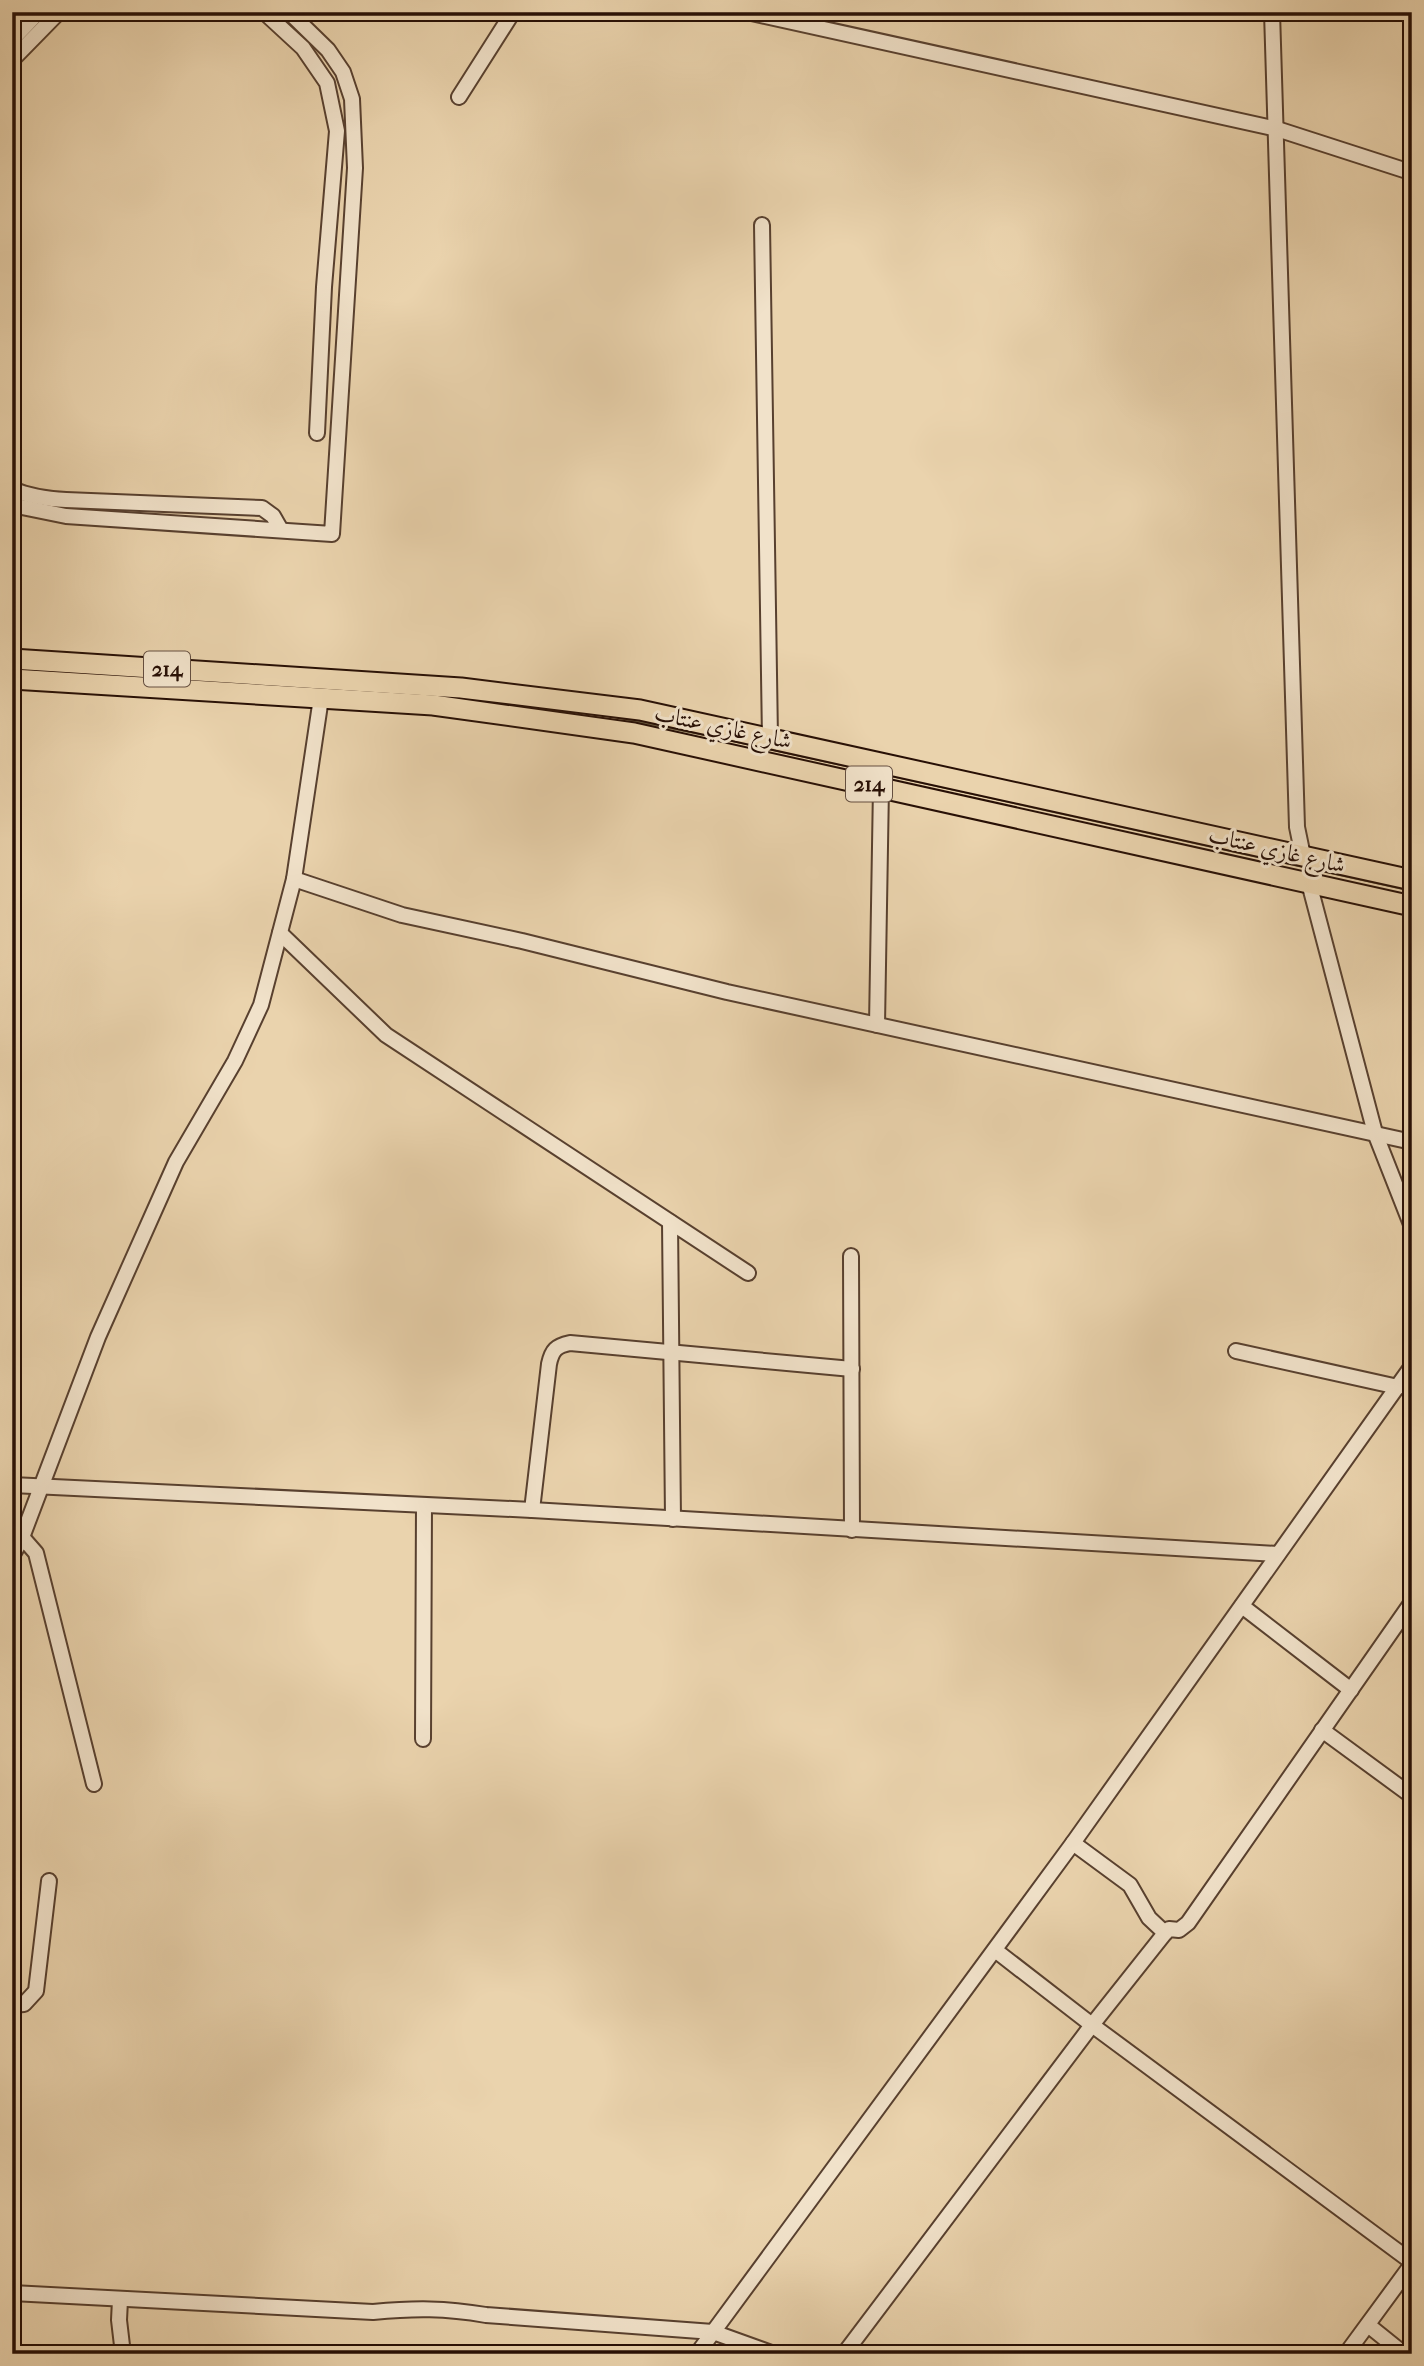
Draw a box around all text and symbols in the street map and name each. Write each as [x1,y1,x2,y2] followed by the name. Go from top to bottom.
[144,652,190,686] road number: 214
[651,699,794,761] street label: شارع غازي عنتاب
[846,766,892,802] road number: 214
[1205,821,1348,885] street label: شارع غازي عنتاب

